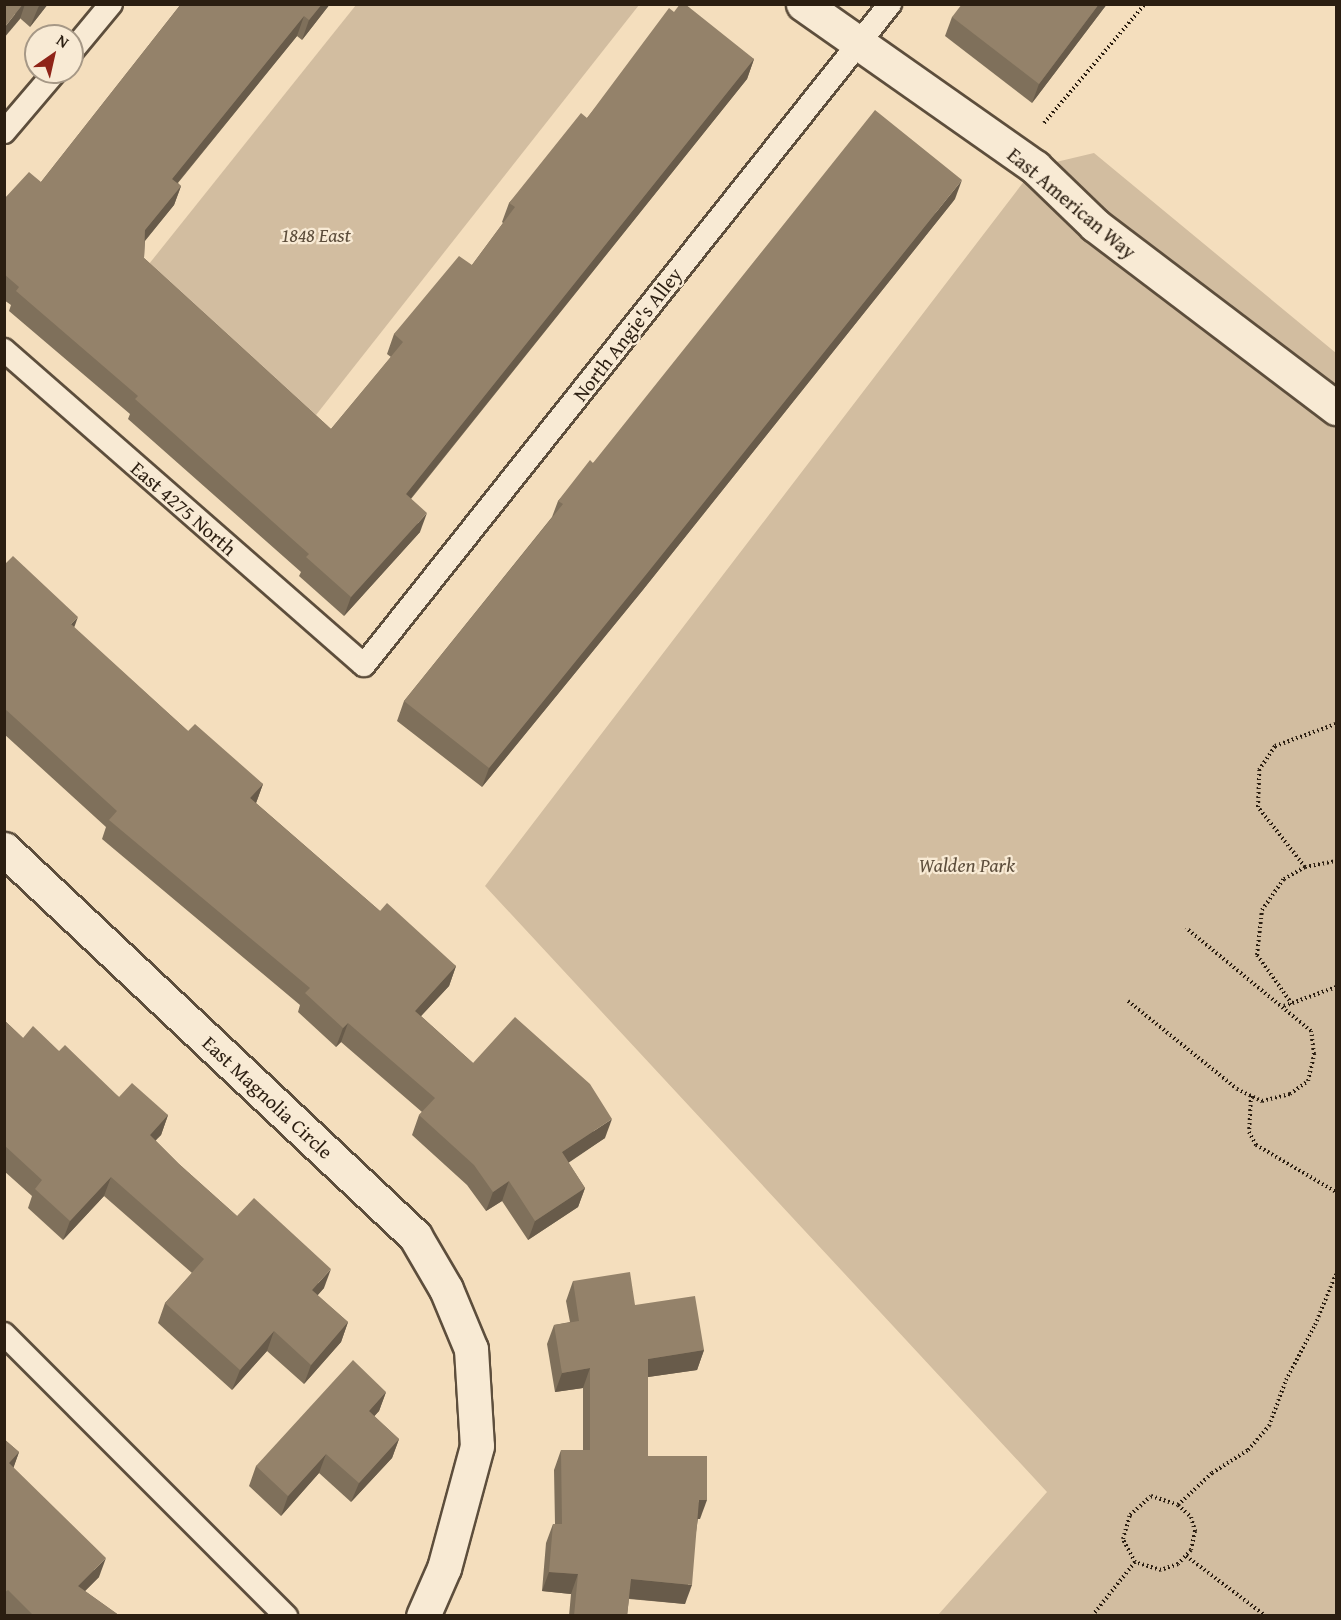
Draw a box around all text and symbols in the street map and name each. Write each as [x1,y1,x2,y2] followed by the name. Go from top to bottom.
[24,24,84,84] north arrow
[52,28,74,54] text: N
[1003,142,1141,264] street label: East American Way
[281,222,351,246] park label: 1848 East
[567,262,687,406] street label: North Angie's Alley
[126,456,242,560] street label: East 4275 North
[919,852,1015,876] park label: Walden Park
[198,1030,338,1164] street label: East Magnolia Circle

